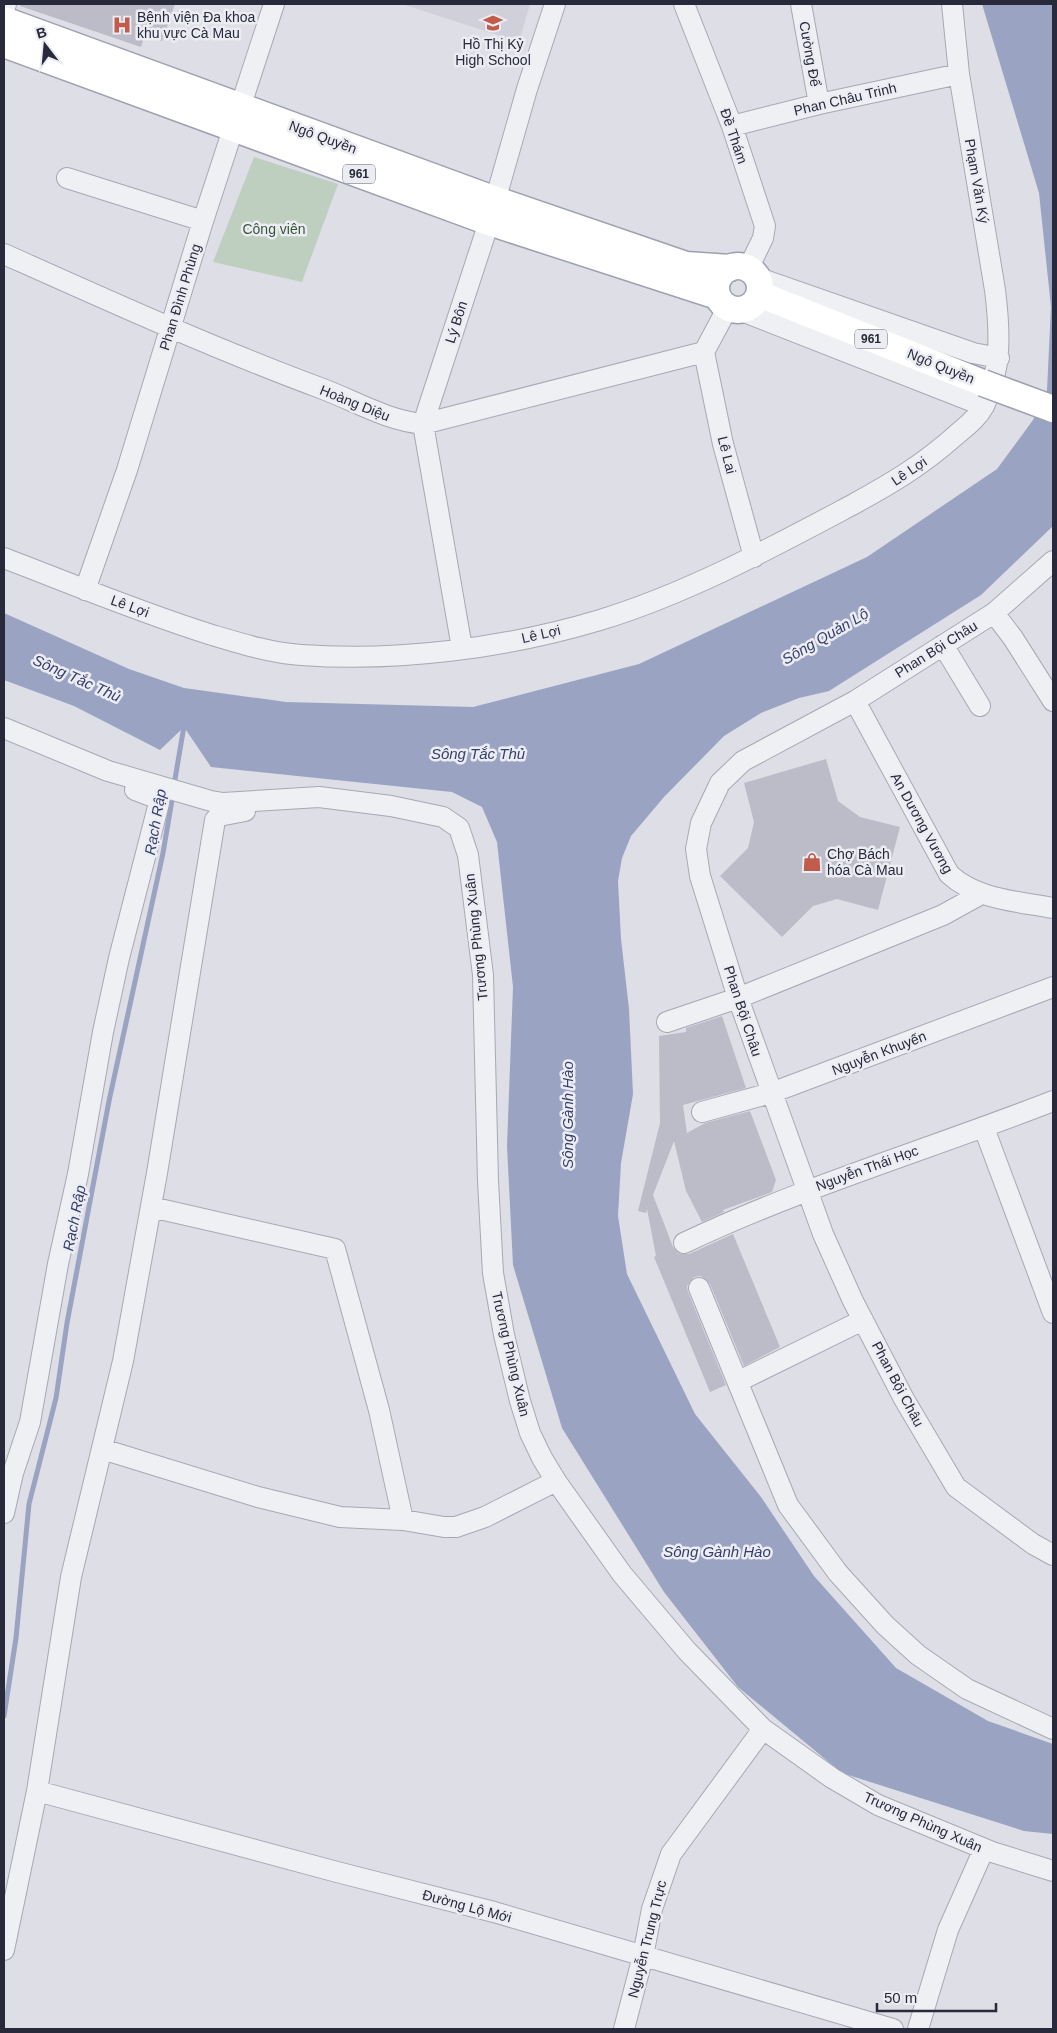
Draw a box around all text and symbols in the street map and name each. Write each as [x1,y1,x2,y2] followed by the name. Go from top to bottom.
[137,9,256,41] place label: Bệnh viện Đa khoa khu vực Cà Mau
[482,12,504,34] school or university icon: Hồ Thị Kỷ High School
[111,14,133,36] hospital icon: Bệnh viện Đa khoa khu vực Cà Mau
[20,20,70,70] north arrow
[796,20,824,88] street label: Cường Để
[34,23,48,42] text: B
[455,36,531,68] place label: Hồ Thị Kỷ High School
[792,79,898,119] street label: Phan Châu Trinh
[717,106,751,166] street label: Đề Thám
[287,117,359,157] street label: Ngô Quyền
[962,137,992,225] street label: Phạm Văn Ký
[343,164,375,183] road number: 961
[242,221,306,237] park label: Công viên
[156,242,204,352] street label: Phan Đình Phùng
[442,299,470,345] street label: Lý Bôn
[855,329,887,348] road number: 961
[905,345,977,387] street label: Ngô Quyền
[318,382,392,424] street label: Hoàng Diệu
[715,435,739,475] street label: Lê Lai
[888,453,930,489] street label: Lê Lợi
[109,592,151,620] street label: Lê Lợi
[779,604,871,668] water label: Sông Quản Lộ
[892,617,980,681] street label: Phan Bội Châu
[520,622,562,646] street label: Lê Lợi
[31,651,124,705] water label: Sông Tắc Thủ
[431,745,526,762] water label: Sông Tắc Thủ
[888,770,956,876] street label: An Dương Vương
[141,788,169,856] water label: Rạch Rập
[827,846,903,878] place label: Chợ Bách hóa Cà Mau
[801,851,823,873] shop icon: Chợ Bách hóa Cà Mau
[461,873,491,1001] street label: Trương Phùng Xuân
[721,964,765,1058] street label: Phan Bội Châu
[830,1028,928,1078] street label: Nguyễn Khuyến
[559,1061,576,1169] water label: Sông Gành Hào
[814,1142,920,1194] street label: Nguyễn Thái Học
[59,1184,89,1252] water label: Rạch Rập
[489,1290,533,1418] street label: Trương Phùng Xuân
[869,1339,927,1429] street label: Phan Bội Châu
[663,1543,771,1560] water label: Sông Gành Hào
[861,1789,985,1855] street label: Trương Phùng Xuân
[625,1879,669,1999] street label: Nguyễn Trung Trực
[421,1886,513,1926] street label: Đường Lộ Mới
[877,1980,996,2012] scale bar
[884,1989,917,2006] text: 50 m

